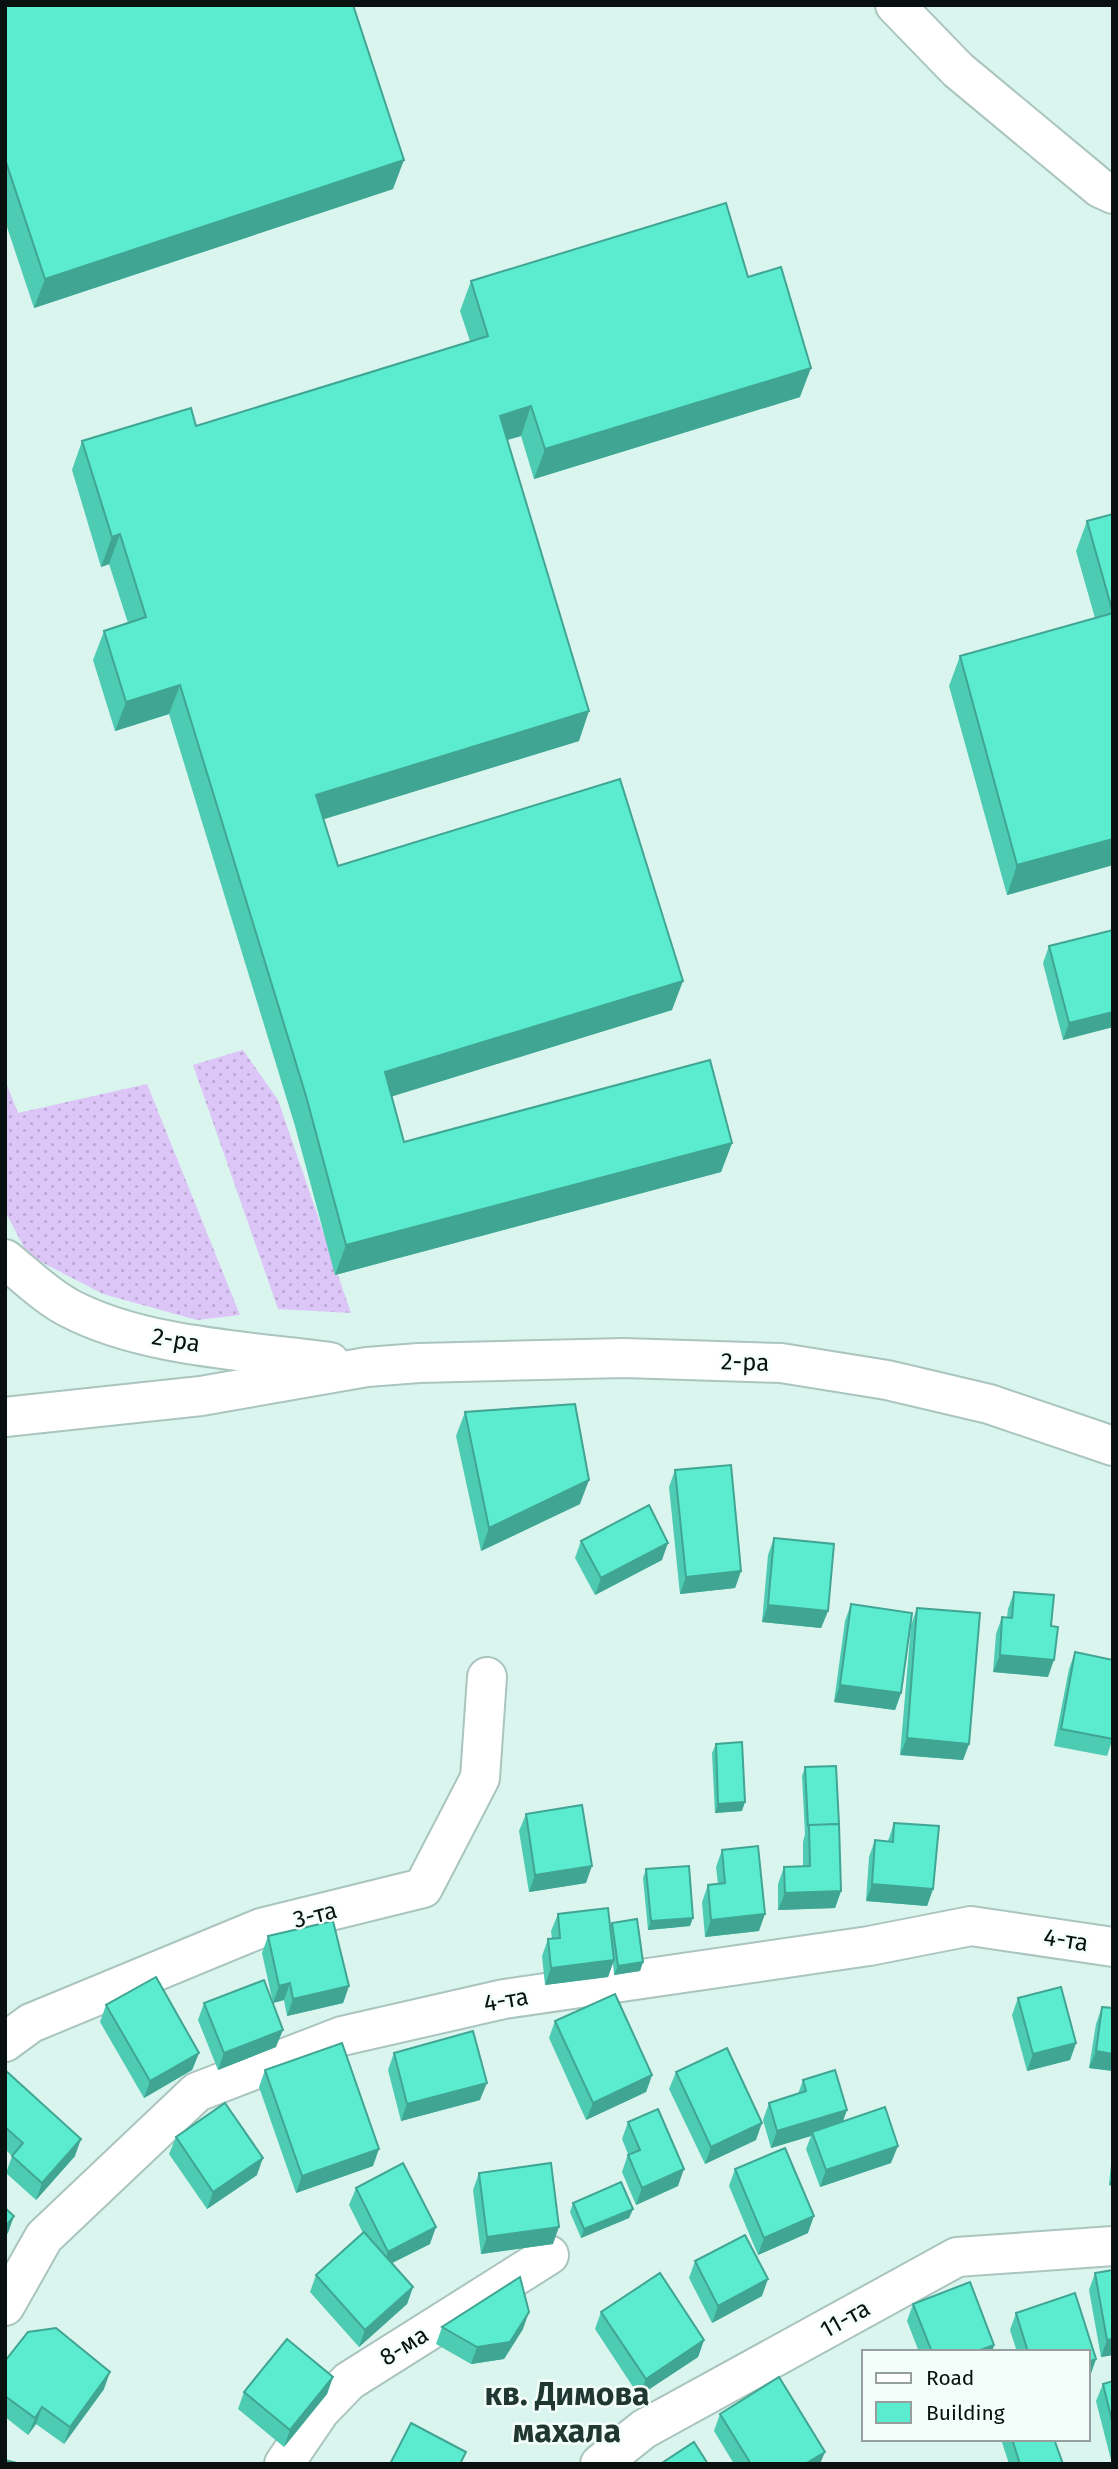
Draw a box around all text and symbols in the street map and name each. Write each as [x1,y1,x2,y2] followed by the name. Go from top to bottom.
[150,1322,202,1358] street label: 2-ра
[720,1347,770,1377] street label: 2-ра
[290,1896,340,1934] street label: 3-та
[1042,1923,1090,1957] street label: 4-та
[481,1982,531,2018] street label: 4-та
[815,2294,875,2344] street label: 11-та
[375,2320,433,2372] street label: 8-ма
[862,2350,1090,2441] legend
[926,2365,974,2391] text: Road
[485,2375,649,2450] district label: кв. Димова махала
[926,2400,1005,2426] text: Building

